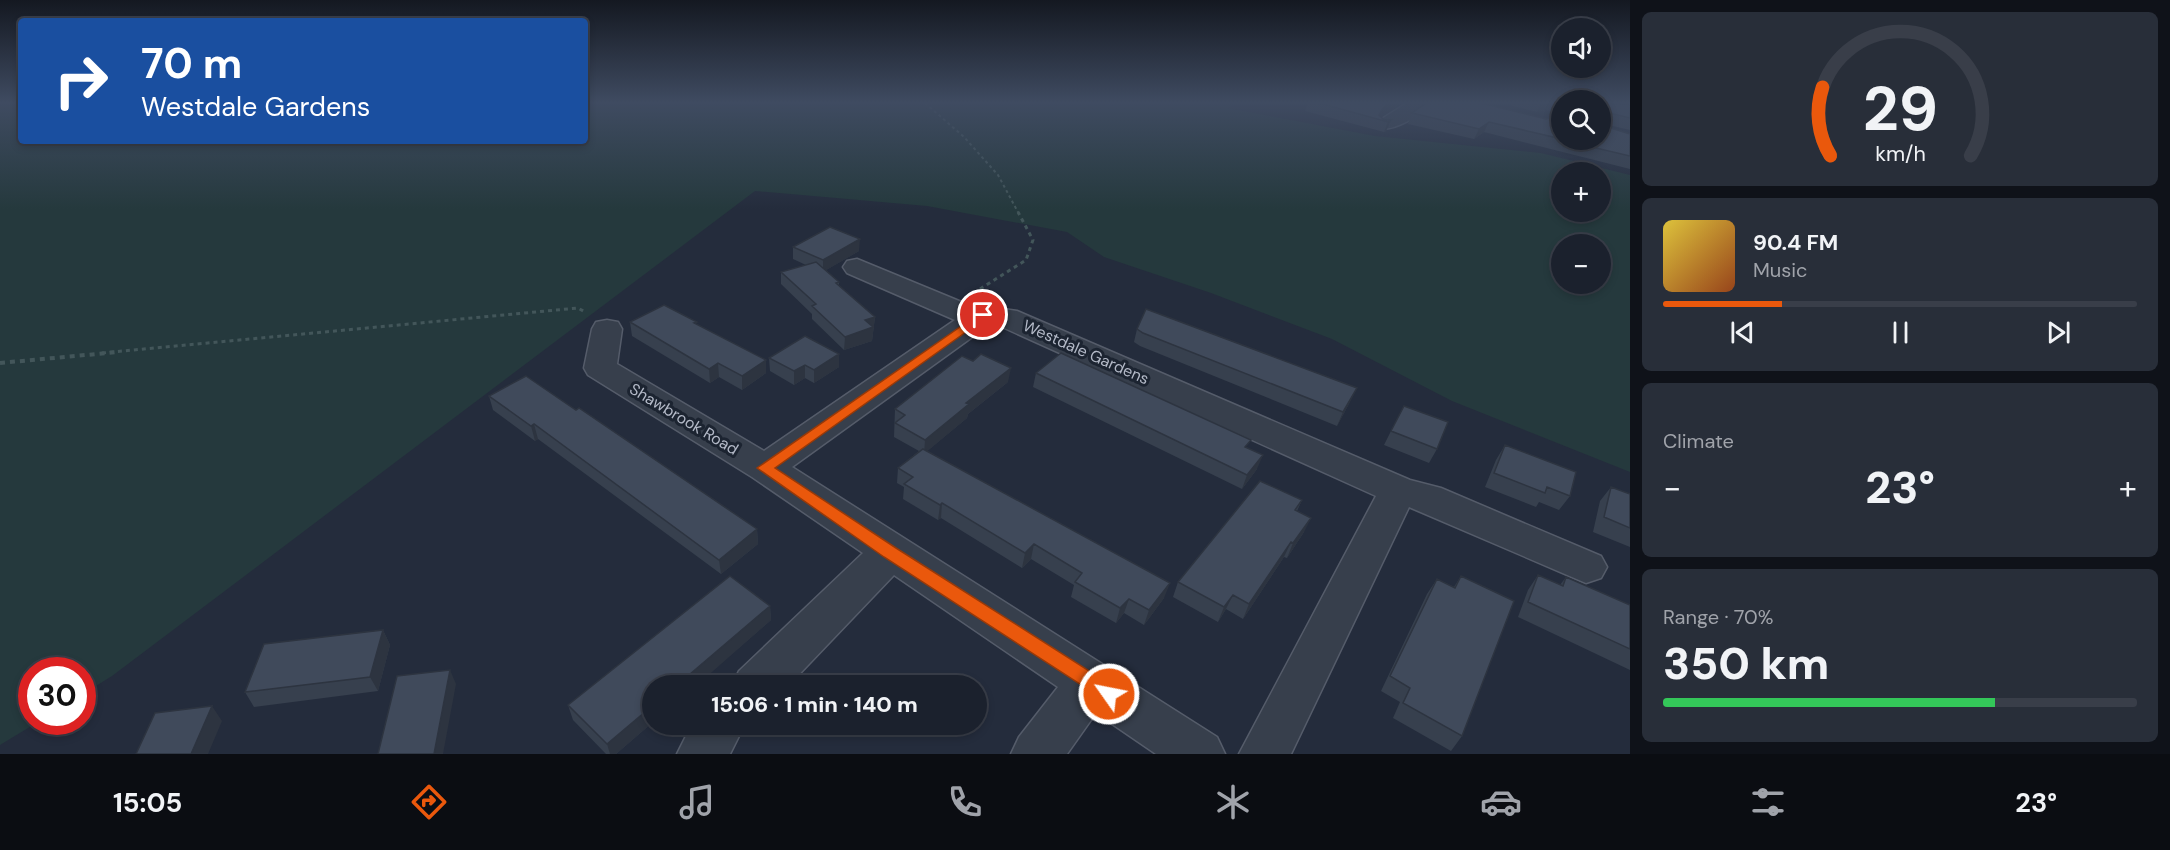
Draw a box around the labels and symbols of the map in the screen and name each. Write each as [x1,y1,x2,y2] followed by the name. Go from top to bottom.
[957,289,1008,340] pin
[1020,315,1152,389] street label: Westdale Gardens
[626,378,742,460] street label: Shawbrook Road
[18,657,96,735] speed limit sign: 30
[1077,662,1141,726] position arrow

